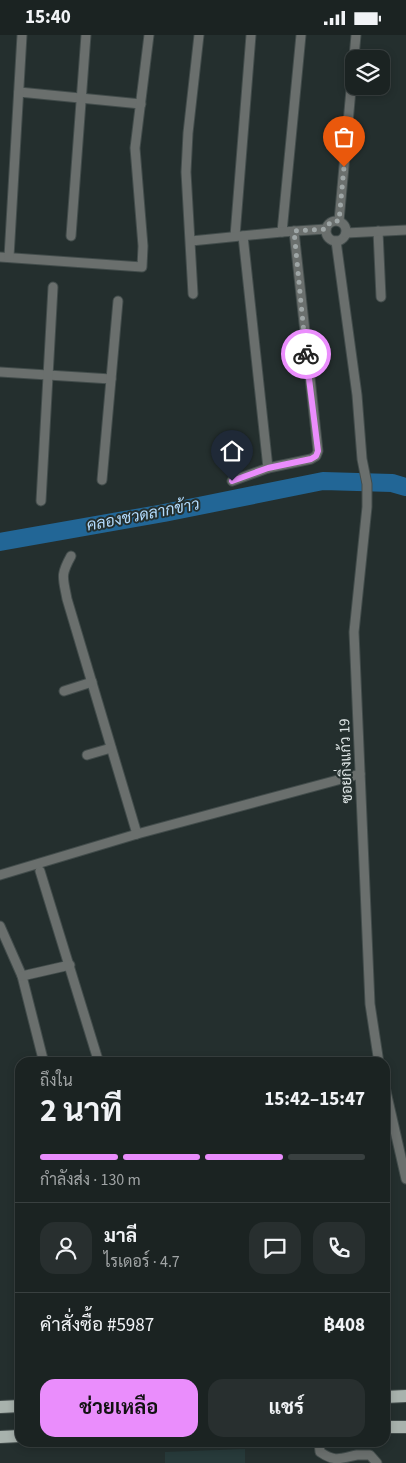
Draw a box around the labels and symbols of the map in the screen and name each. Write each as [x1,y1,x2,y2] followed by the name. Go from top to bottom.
[323,116,365,167] pin
[281,329,331,379] courier
[211,430,253,481] pin
[84,492,201,537] water label: คลองชวดลากข้าว
[330,718,358,804] street label: ซอยกิ่งแก้ว 19

